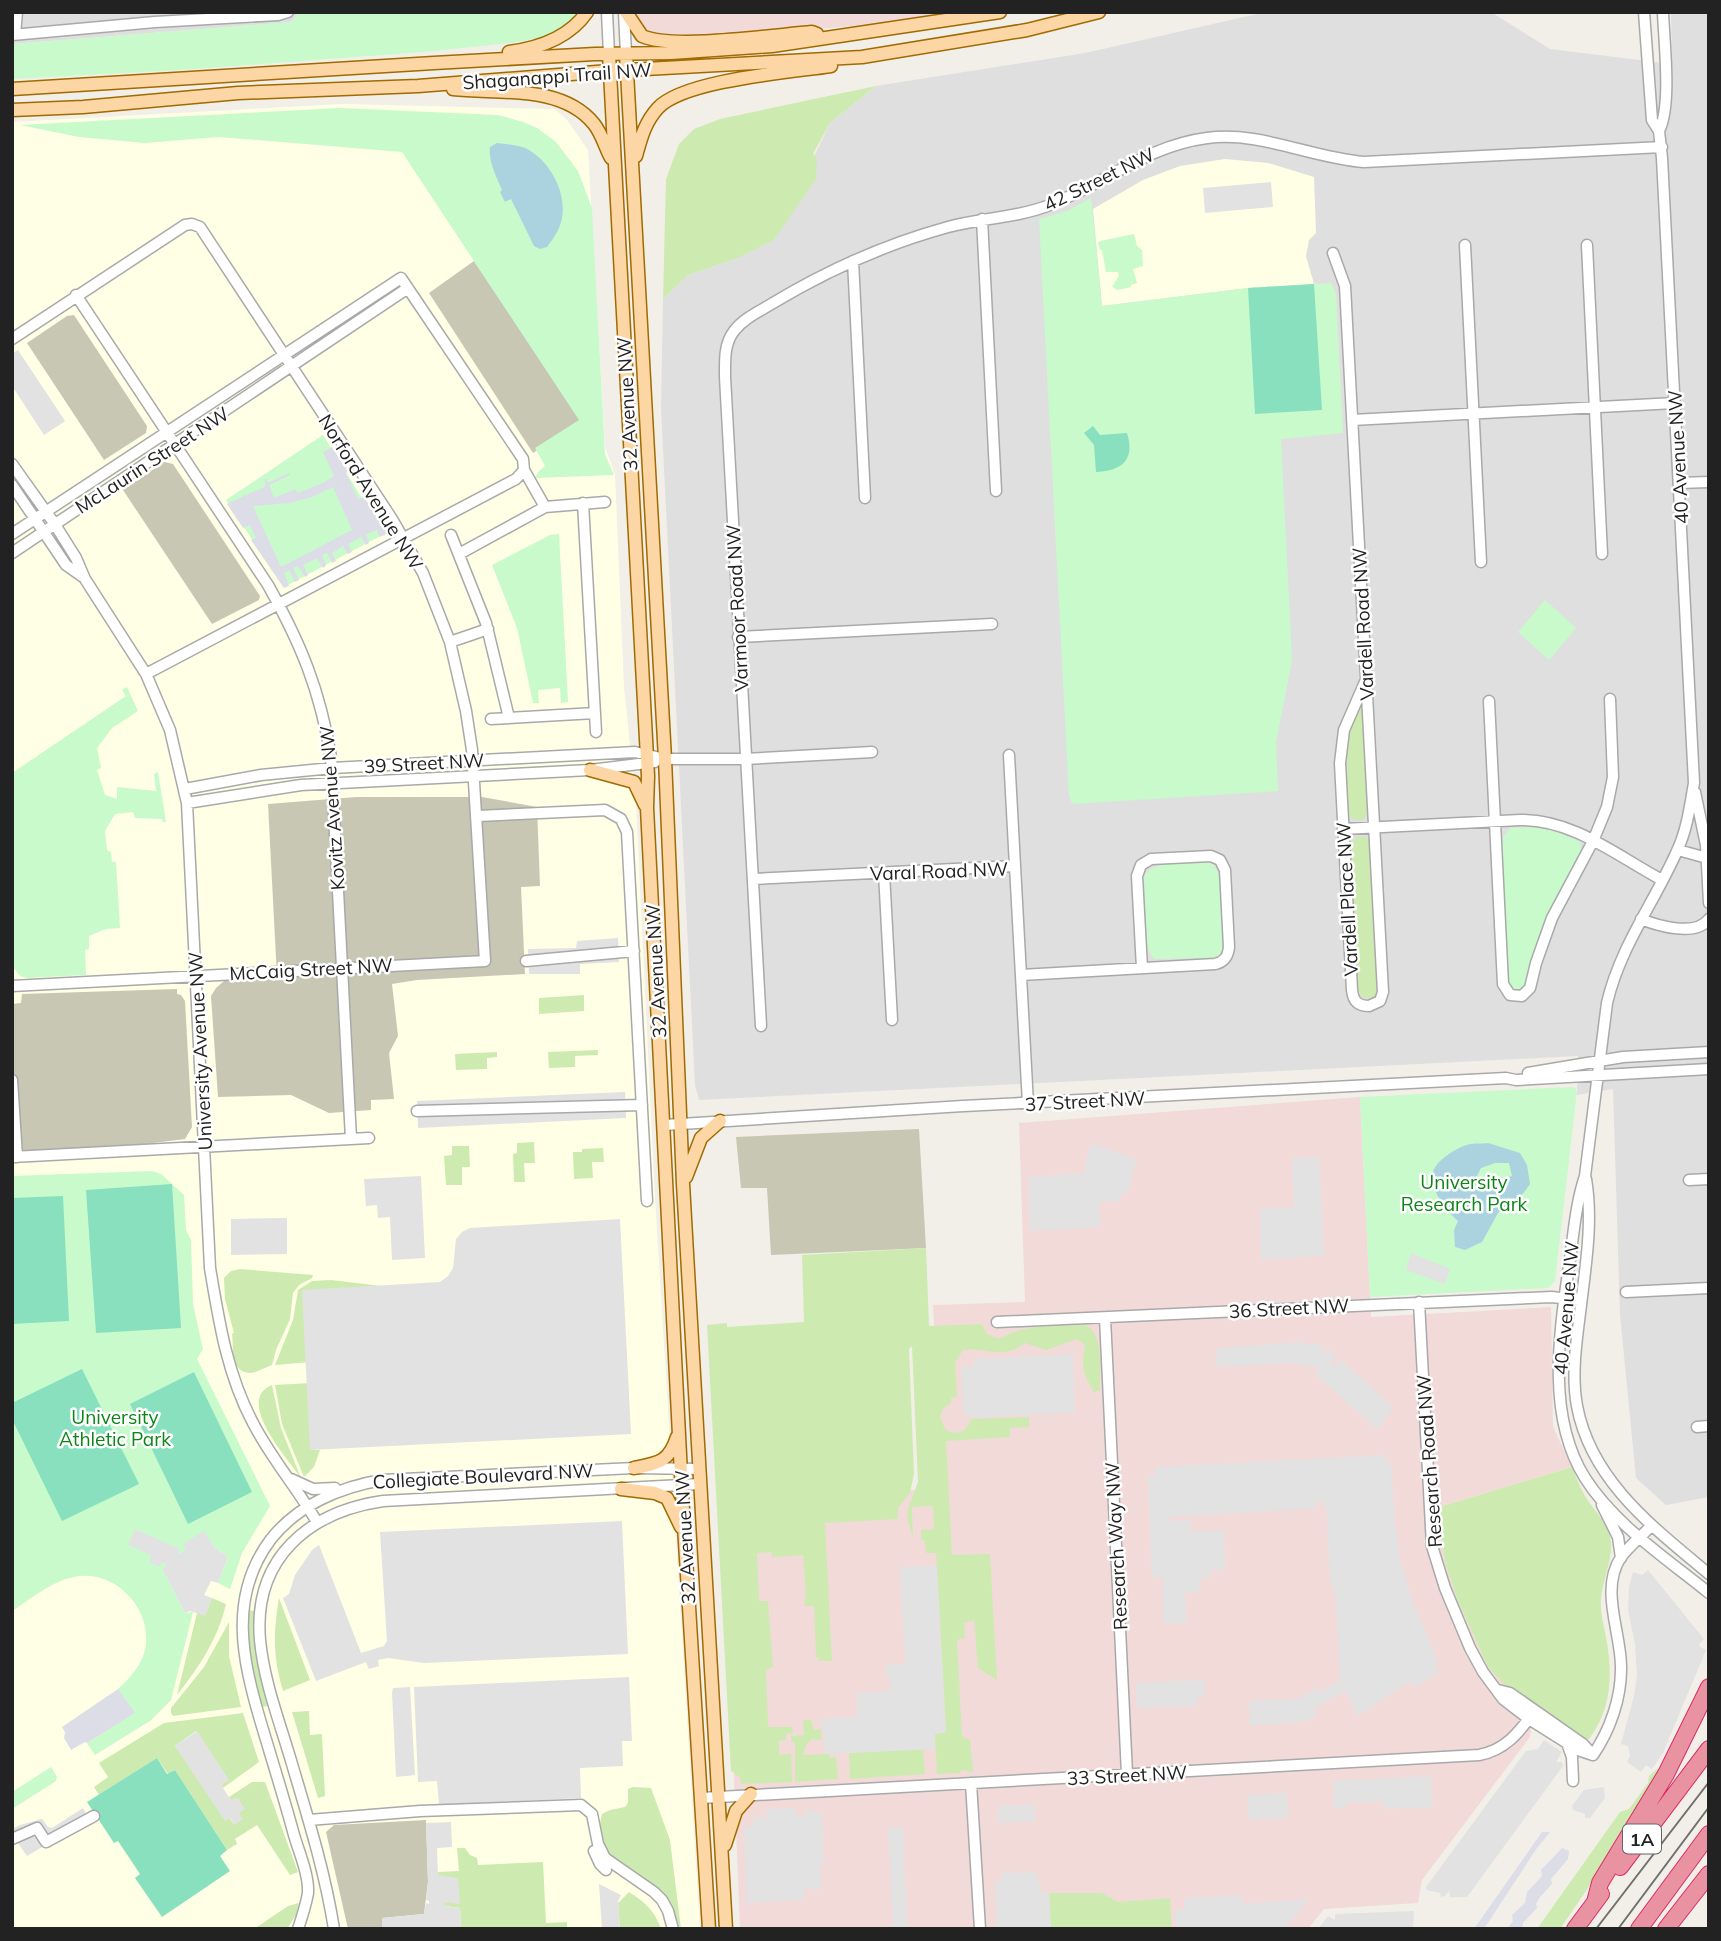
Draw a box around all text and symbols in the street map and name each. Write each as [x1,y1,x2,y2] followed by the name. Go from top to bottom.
[462,57,652,95] street label: Shaganappi Trail NW
[1040,142,1158,216] street label: 42 Street NW
[612,336,642,472] street label: 32 Avenue NW
[1663,389,1693,525] street label: 40 Avenue NW
[71,401,233,519] street label: McLaurin Street NW
[313,410,429,574] street label: Norford Avenue NW
[721,524,753,692] street label: Varmoor Road NW
[1347,547,1379,701] street label: Vardell Road NW
[314,725,350,891] street label: Kovitz Avenue NW
[363,748,485,778] street label: 39 Street NW
[1331,821,1363,977] street label: Vardell Place NW
[870,857,1008,885] street label: Varal Road NW
[641,903,671,1039] street label: 32 Avenue NW
[183,951,217,1151] street label: University Avenue NW
[229,953,393,985] street label: McCaig Street NW
[1024,1086,1146,1116] street label: 37 Street NW
[1401,1170,1528,1216] park label: University Research Park
[1548,1240,1584,1376] street label: 40 Avenue NW
[1228,1293,1350,1323] street label: 36 Street NW
[1411,1374,1447,1548] street label: Research Road NW
[59,1405,171,1451] park label: University Athletic Park
[372,1458,594,1494] street label: Collegiate Boulevard NW
[1100,1461,1132,1631] street label: Research Way NW
[670,1469,700,1605] street label: 32 Avenue NW
[1066,1760,1188,1790] street label: 33 Street NW
[1623,1825,1661,1854] road number: 1A

